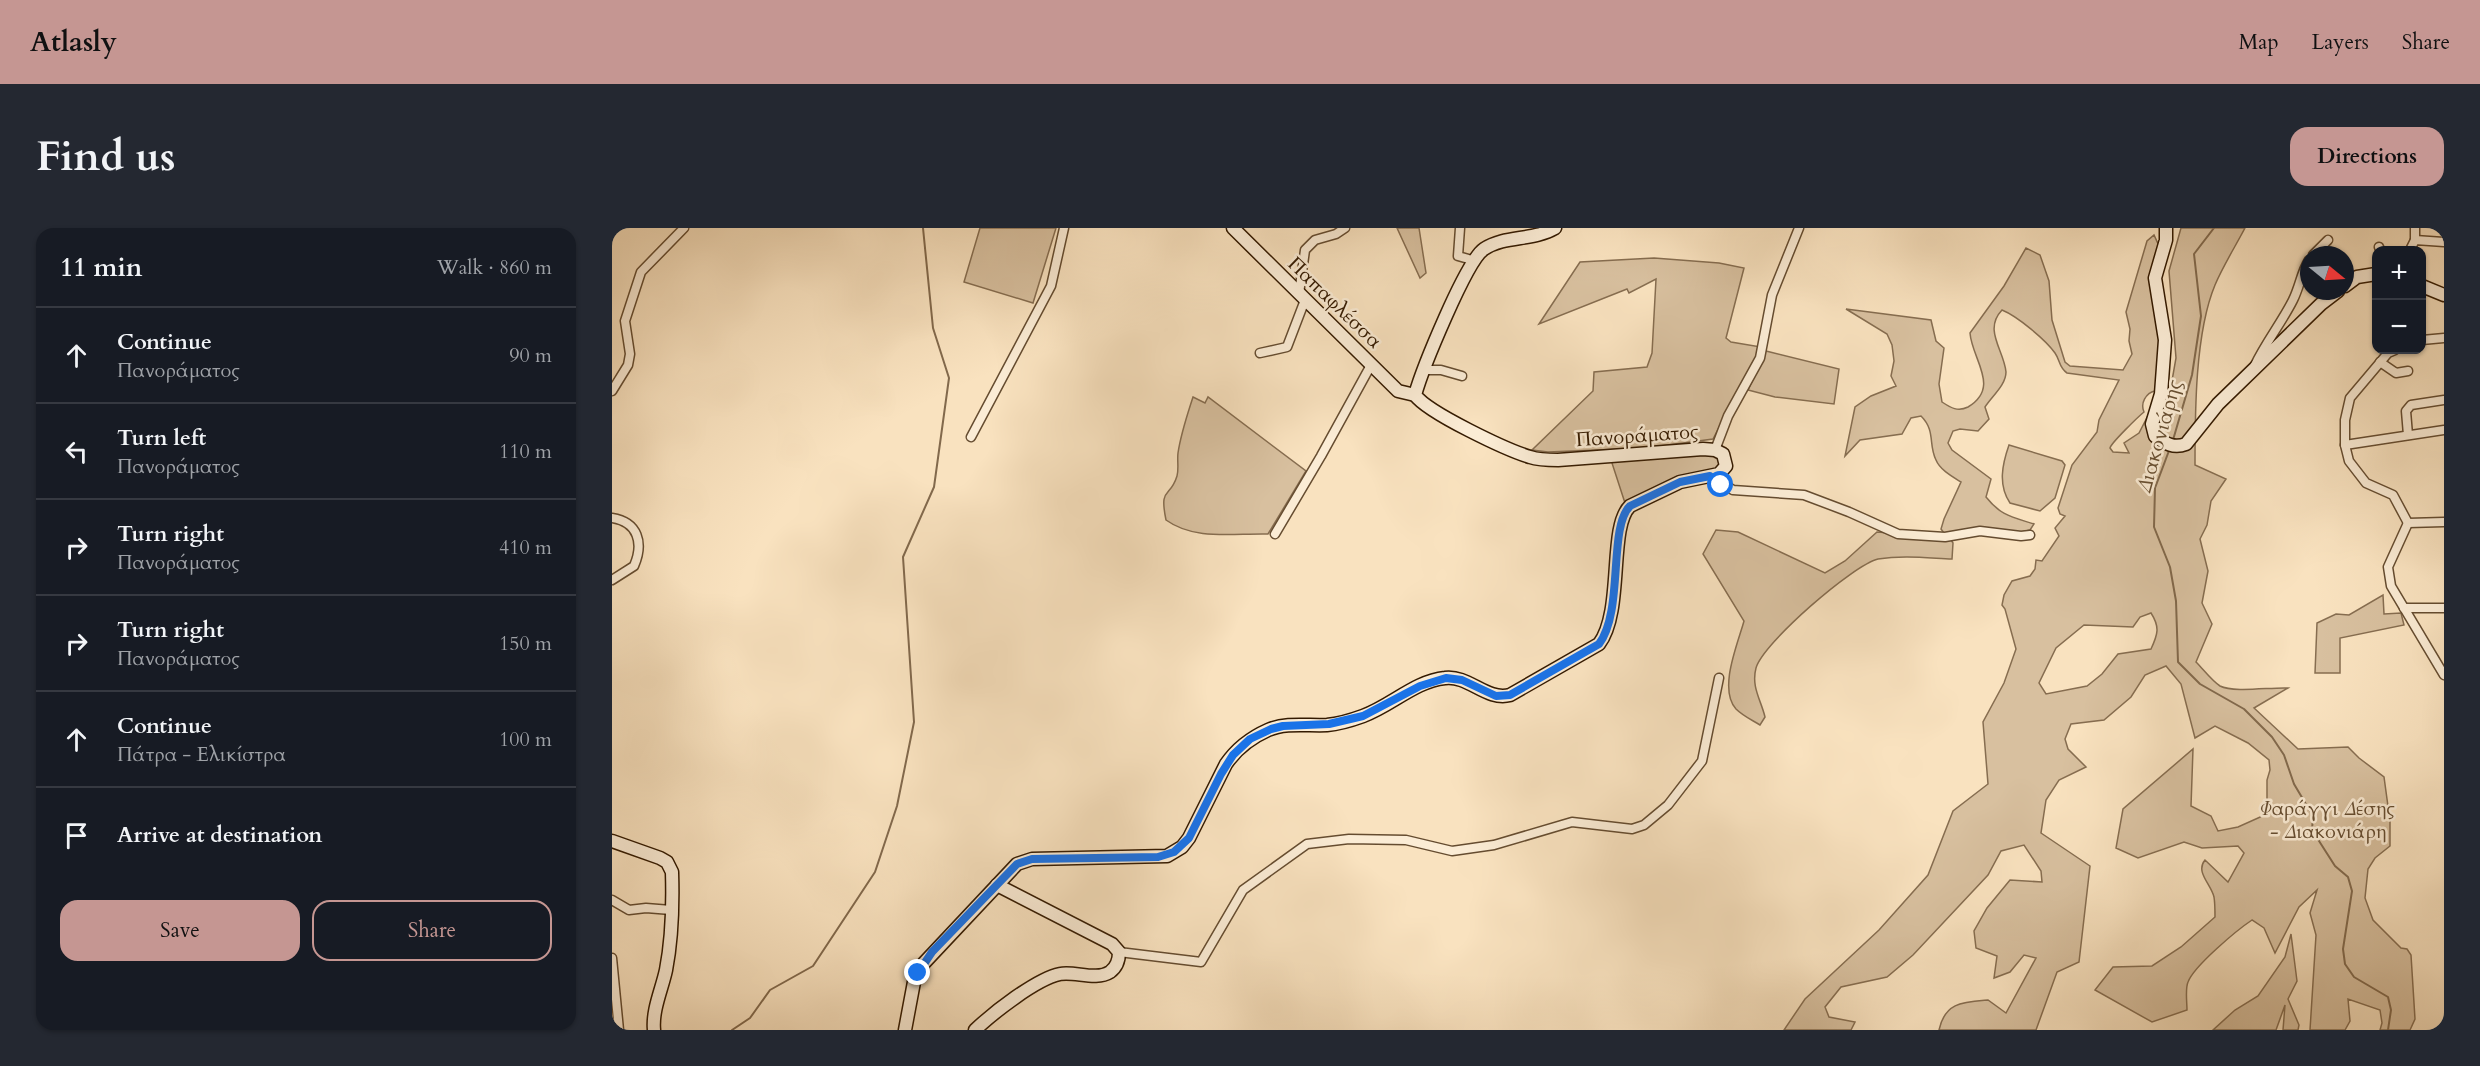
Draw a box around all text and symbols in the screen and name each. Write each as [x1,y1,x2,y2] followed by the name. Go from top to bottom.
[30,23,117,61] text: Atlasly
[2239,28,2279,57] text: Map
[2312,28,2369,57] text: Layers
[2402,28,2450,57] text: Share
[2290,127,2444,186] button: Directions
[36,128,176,185] text: Find us
[2300,246,2354,300] north arrow
[2372,246,2426,354] map controls
[2372,246,2426,300] button: +
[60,250,143,285] text: 11 min
[1282,251,1388,354] street label: Παπαφλέσσα
[437,254,552,281] text: Walk · 860 m
[2372,300,2426,354] button: −
[117,327,212,357] text: Continue
[60,339,93,372] icon: ahead
[509,342,552,369] text: 90 m
[117,357,240,384] text: Πανοράματος
[2129,376,2189,496] water label: Διακονιάρης
[1575,418,1700,453] street label: Πανοράματος
[117,423,206,453] text: Turn left
[60,435,93,468] icon: left
[499,438,552,465] text: 110 m
[117,453,240,480] text: Πανοράματος
[1707,471,1733,497] route start
[117,519,224,549] text: Turn right
[60,531,93,564] icon: right
[499,534,552,561] text: 410 m
[117,549,240,576] text: Πανοράματος
[117,615,224,645] text: Turn right
[60,627,93,660] icon: right
[499,630,552,657] text: 150 m
[117,645,240,672] text: Πανοράματος
[117,711,212,741] text: Continue
[60,723,93,756] icon: ahead
[499,726,552,753] text: 100 m
[117,741,286,768] text: Πάτρα - Ελικίστρα
[2260,795,2395,845] park label: Φαράγγι Δέσης - Διακονιάρη
[60,819,93,852] icon: arrive
[117,820,322,850] text: Arrive at destination
[60,900,300,961] button: Save
[312,900,552,961] button: Share
[904,959,930,985] route end

